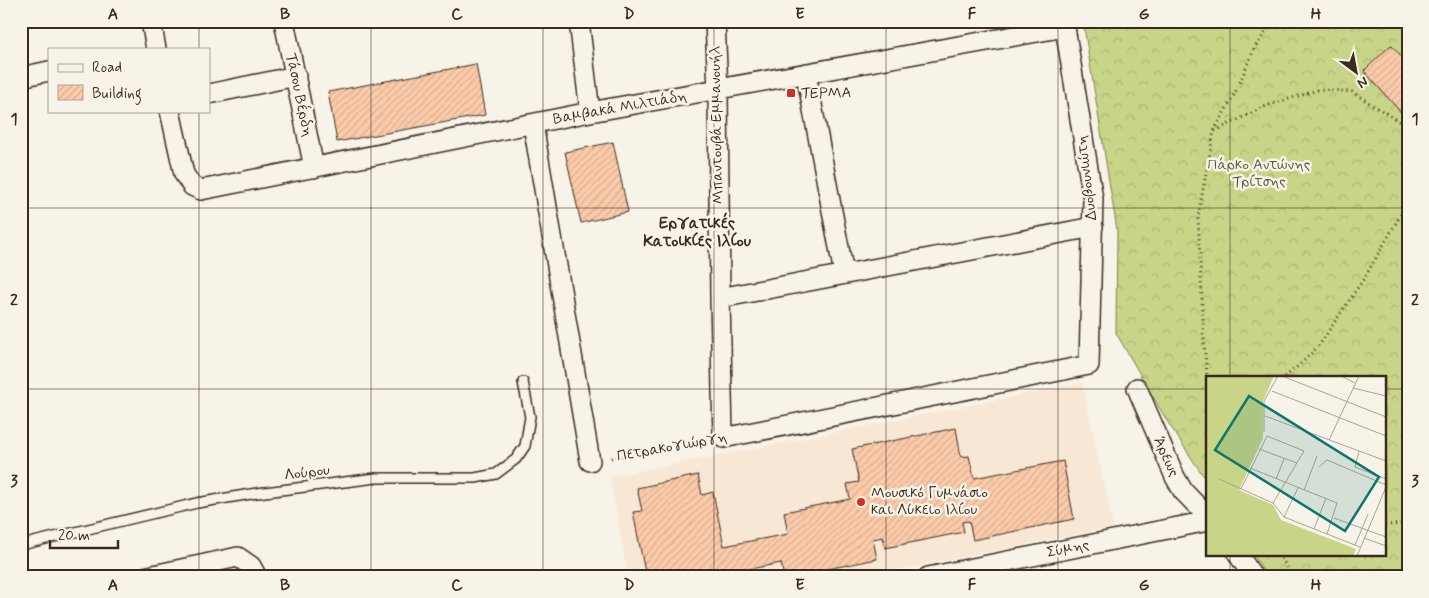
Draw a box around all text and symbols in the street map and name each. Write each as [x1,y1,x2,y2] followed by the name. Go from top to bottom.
[108,4,118,25] text: A
[280,4,290,25] text: B
[451,4,463,25] text: C
[623,4,635,25] text: D
[795,4,805,25] text: E
[968,4,977,25] text: F
[1139,4,1150,25] text: G
[1311,4,1322,25] text: H
[706,45,728,204] street label: Μπαντουβά Εμμανουήλ
[48,48,210,112] legend
[1332,48,1382,98] north arrow
[280,51,318,139] street label: Τάσου Βέρδη
[92,58,122,78] text: Road
[1354,72,1371,92] text: N
[801,83,851,103] place label: ΤΕΡΜΑ
[92,84,142,105] text: Building
[552,86,689,130] street label: Βαμβακά Μιλτιάδη
[785,87,797,99] marker: ΤΕΡΜΑ
[10,109,18,130] text: 1
[1411,109,1419,130] text: 1
[1072,134,1102,222] street label: Δυοβουνιώτη
[1208,155,1311,192] park label: Πάρκο Αντώνης Τρίτσης
[643,212,752,252] district label: Εργατικές Κατοικίες Ιλίου
[10,290,18,311] text: 2
[1411,290,1419,311] text: 2
[1206,376,1386,556] inset map
[615,427,729,467] street label: Πετρακογιώργη
[1148,434,1184,481] street label: Άρεως
[283,460,331,486] street label: Λούρου
[10,471,18,492] text: 3
[1411,471,1419,492] text: 3
[871,483,988,520] place label: Μουσικό Γυμνάσιο και Λύκειο Ιλίου
[855,496,867,508] marker: Μουσικό Γυμνάσιο και Λύκειο Ιλίου
[50,518,118,550] scale bar
[58,526,90,546] text: 20 m
[1045,535,1091,563] street label: Σύμης
[108,575,118,596] text: A
[280,575,290,596] text: B
[451,575,463,596] text: C
[623,575,635,596] text: D
[795,575,805,596] text: E
[968,575,977,596] text: F
[1139,575,1150,596] text: G
[1311,575,1322,596] text: H

